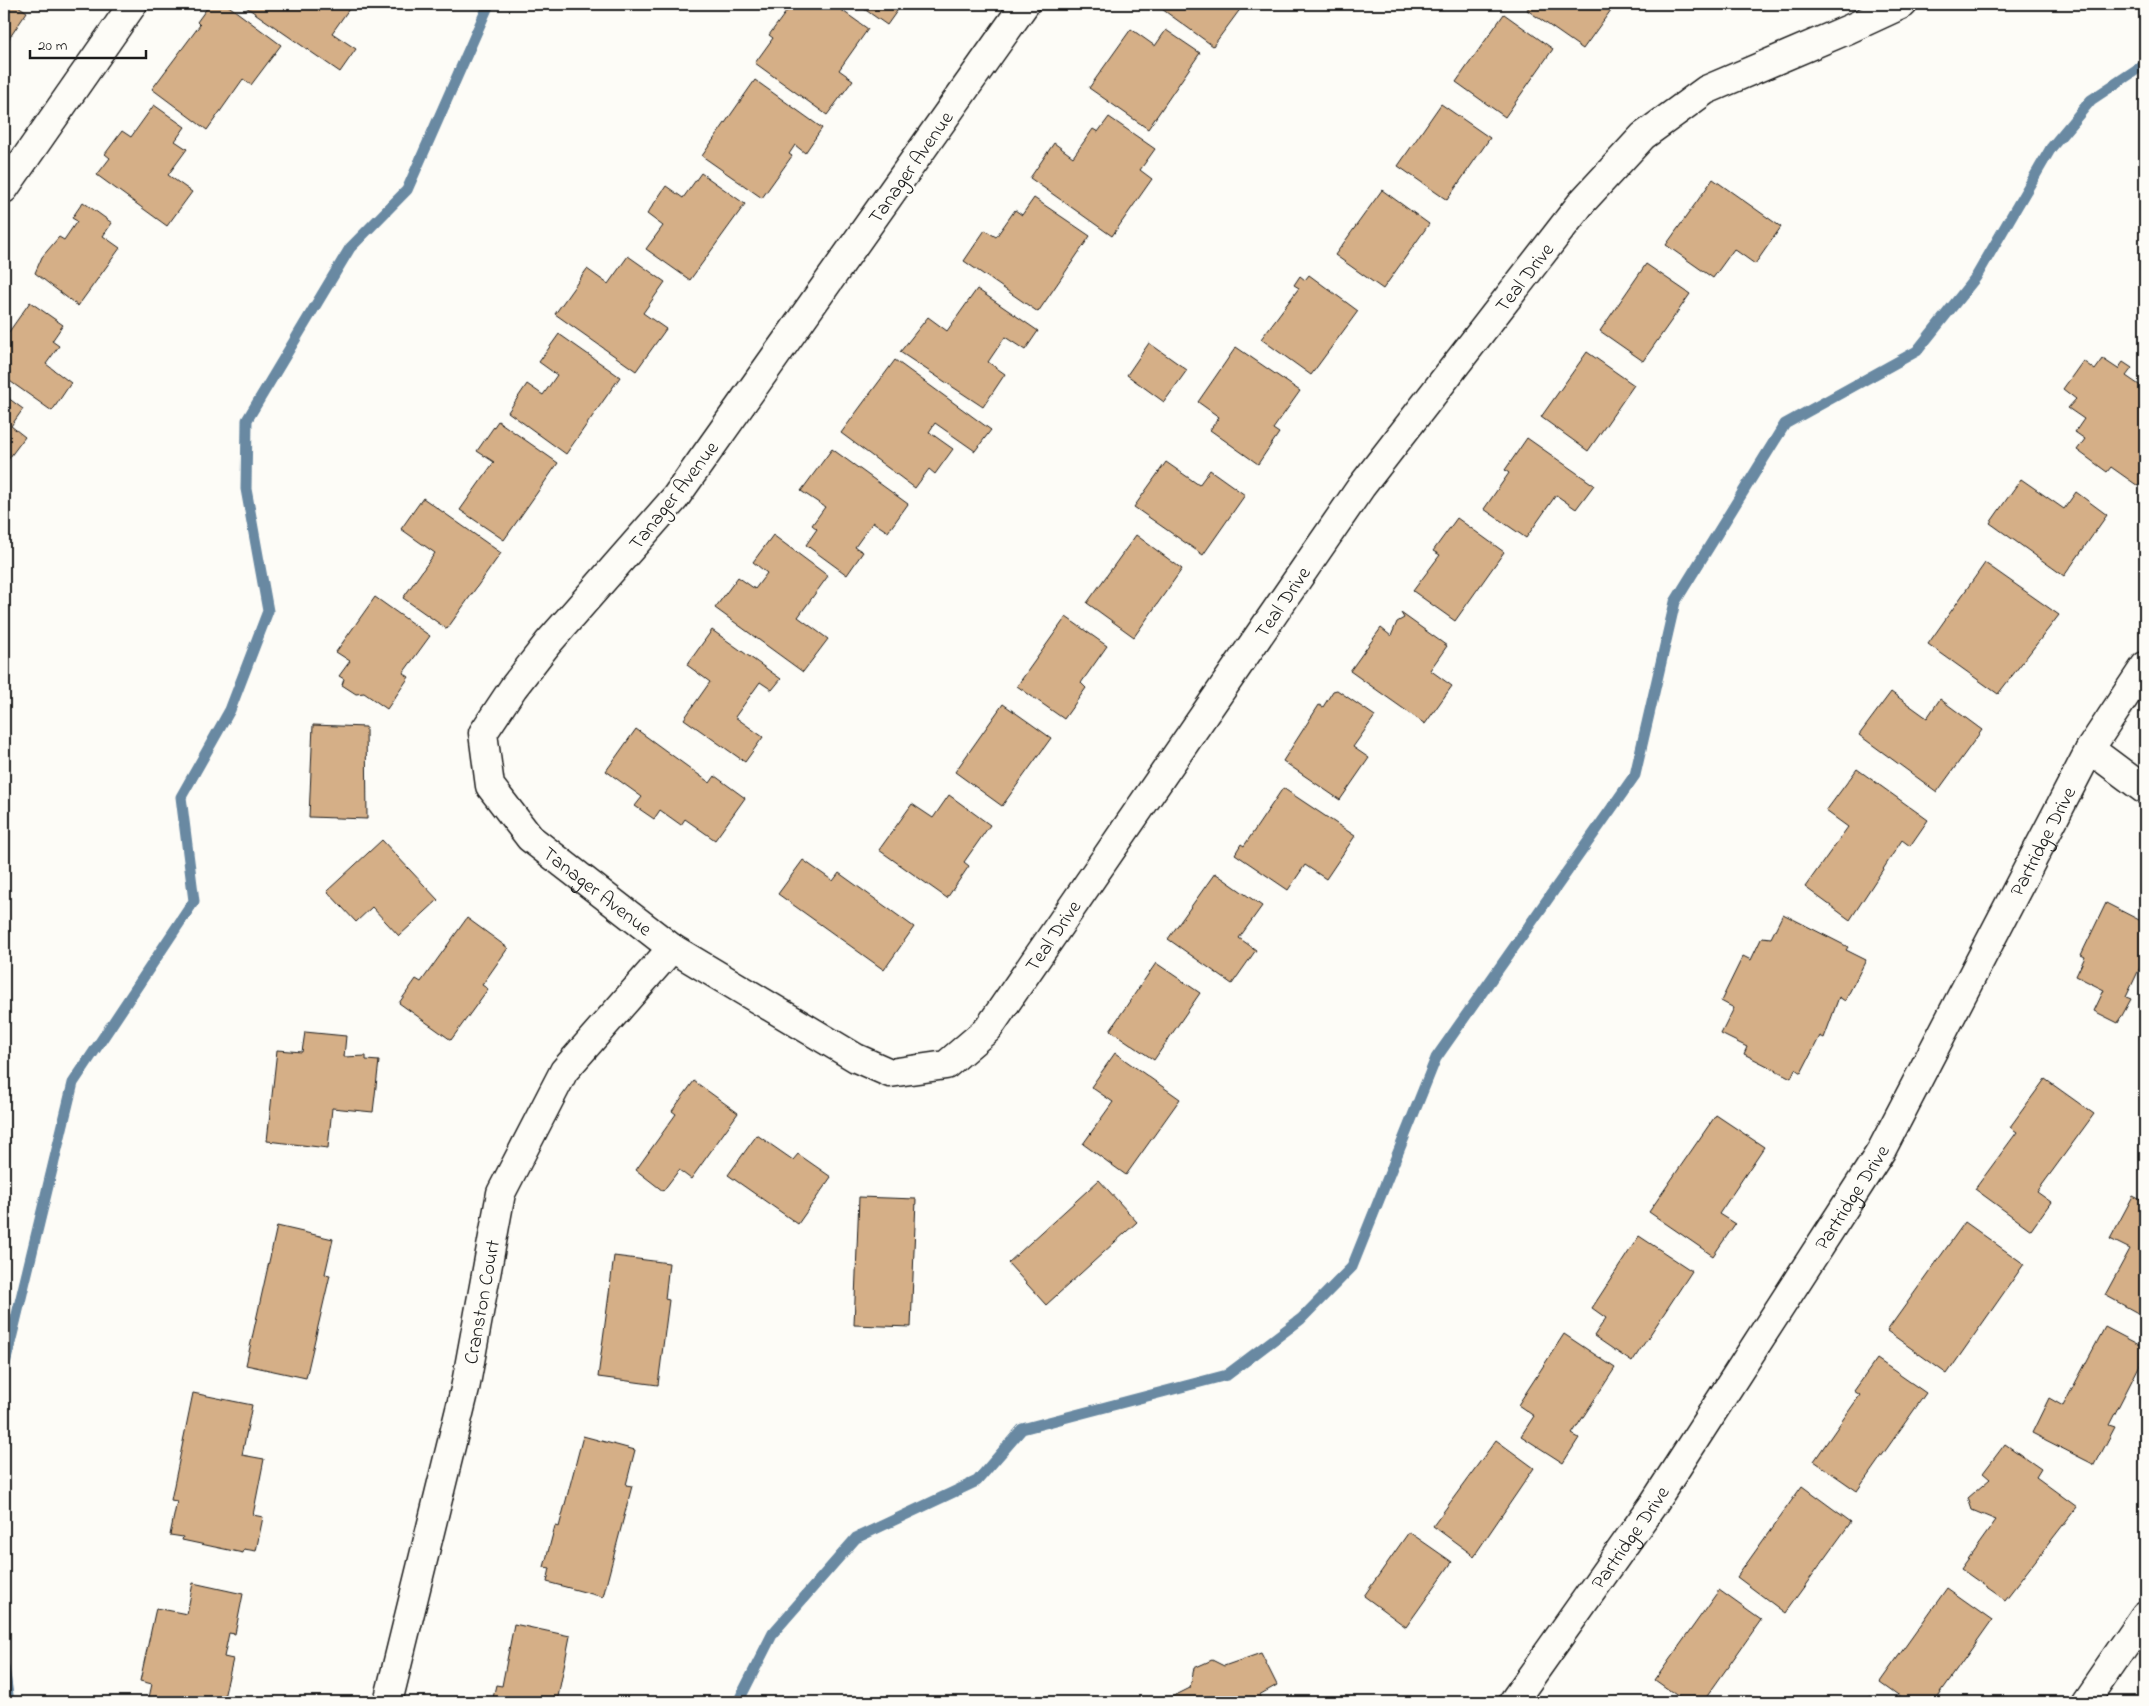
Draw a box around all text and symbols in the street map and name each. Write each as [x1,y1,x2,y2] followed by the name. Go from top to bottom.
[30,28,146,60] scale bar
[38,35,68,57] text: 20 m
[862,106,963,231] street label: Tanager Avenue
[1489,237,1562,320] street label: Teal Drive
[623,436,728,558] street label: Tanager Avenue
[1249,561,1319,645] street label: Teal Drive
[2004,782,2085,902] street label: Partridge Drive
[535,841,657,944] street label: Tanager Avenue
[1019,895,1090,979] street label: Teal Drive
[1809,1141,1899,1257] street label: Partridge Drive
[458,1237,509,1367] street label: Cranston Court
[1585,1481,1678,1596] street label: Partridge Drive

